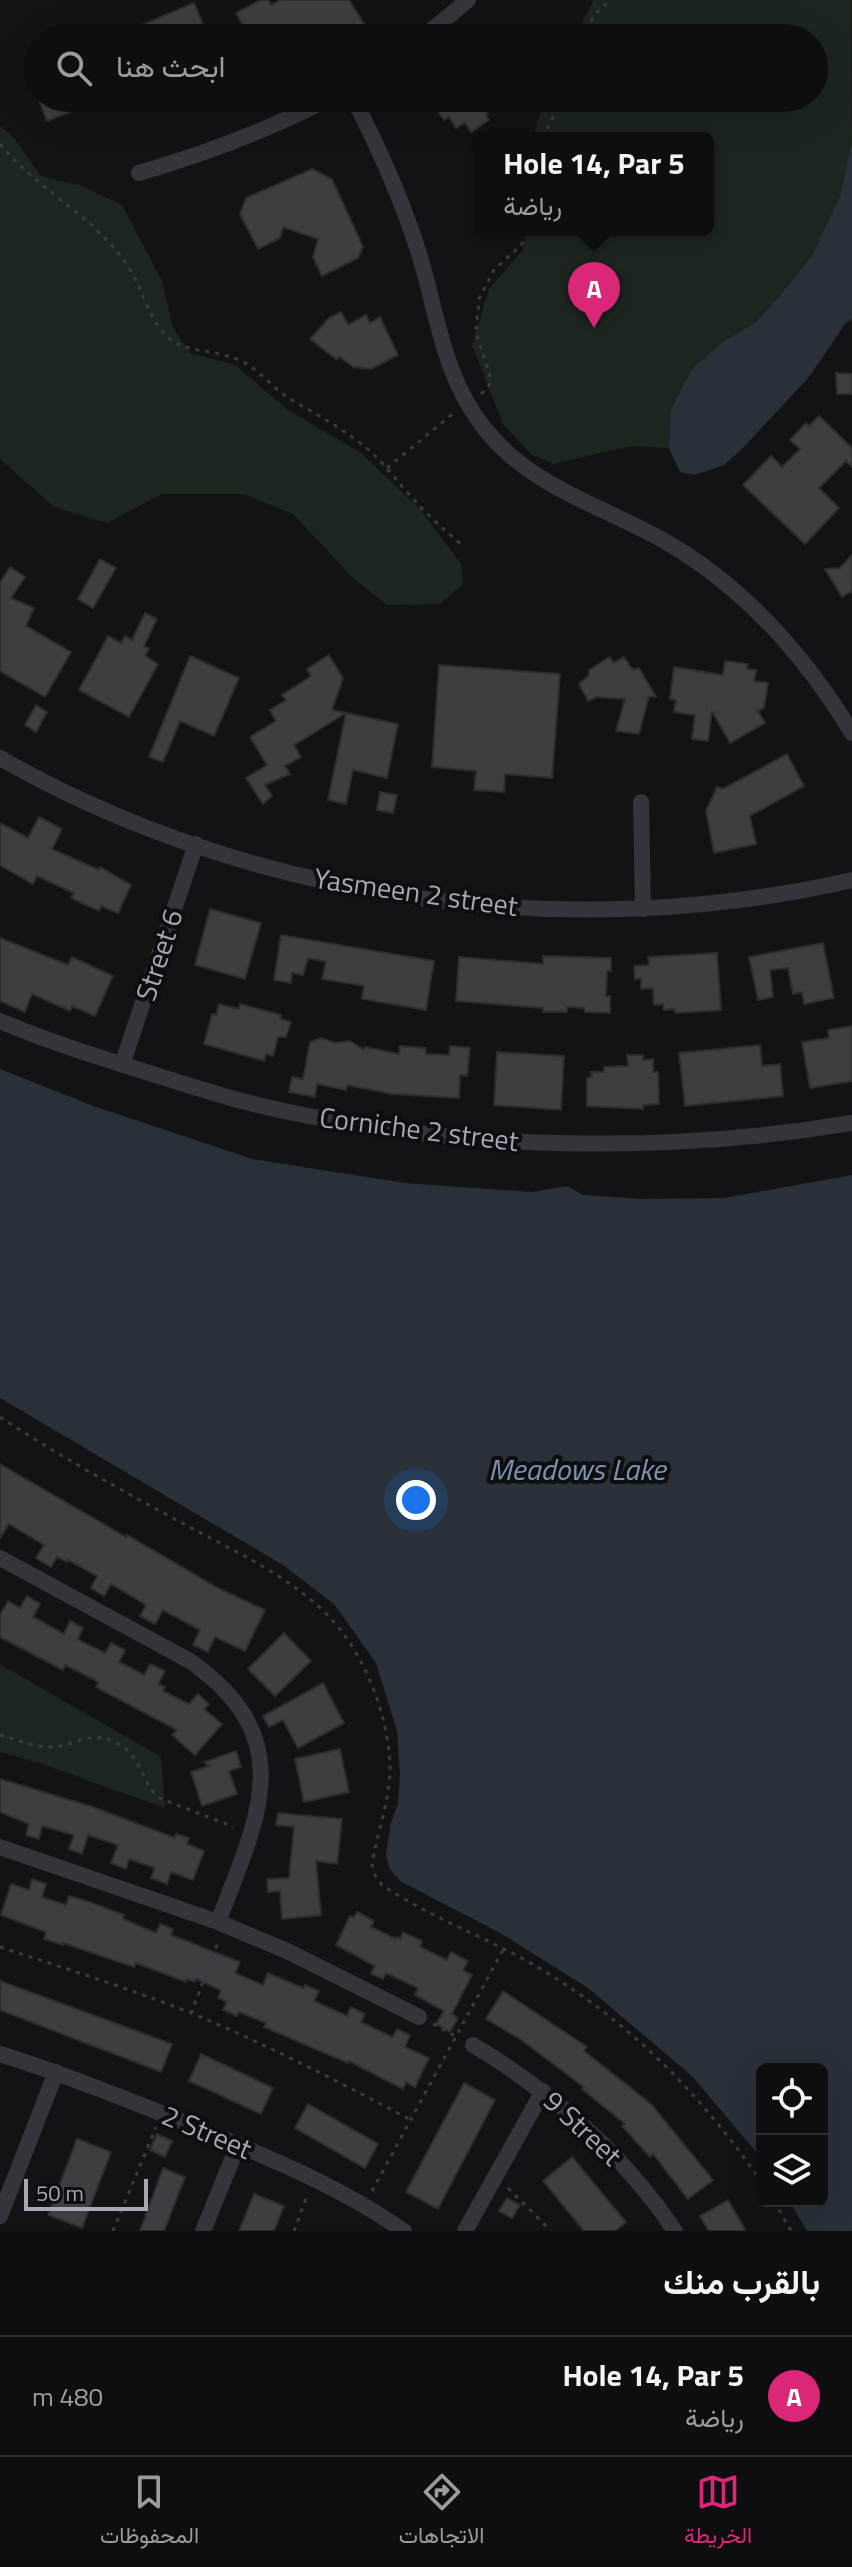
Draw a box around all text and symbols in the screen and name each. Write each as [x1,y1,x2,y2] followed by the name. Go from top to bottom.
[24,24,828,112] search box
[116,43,226,89] text: ابحث هنا
[52,46,96,90] icon: search
[474,132,714,236] popup
[503,140,685,186] text: Hole 14, Par 5
[503,186,562,225] text: رياضة
[568,262,620,328] pin: A
[311,856,521,927] street label: Yasmeen 2 street
[124,903,194,1006] street label: Street 6
[317,1095,521,1162] street label: Corniche 2 street
[488,1446,668,1492] water label: Meadows Lake
[396,1480,436,1520] your location
[756,2063,828,2207] map controls
[756,2063,828,2135] button: locate
[534,2080,633,2176] street label: 9 Street
[156,2093,259,2170] street label: 2 Street
[756,2135,828,2207] button: layers
[24,2175,148,2211] scale bar
[36,2176,84,2210] text: 50 m
[663,2255,820,2307] text: بالقرب منك
[562,2352,744,2398] text: Hole 14, Par 5
[32,2377,103,2416] text: 480 m
[786,2377,802,2416] text: A
[685,2398,744,2437] text: رياضة
[100,2470,199,2555] tab: المحفوظات
[399,2470,484,2555] tab: الاتجاهات
[684,2470,752,2555] tab: الخريطة

